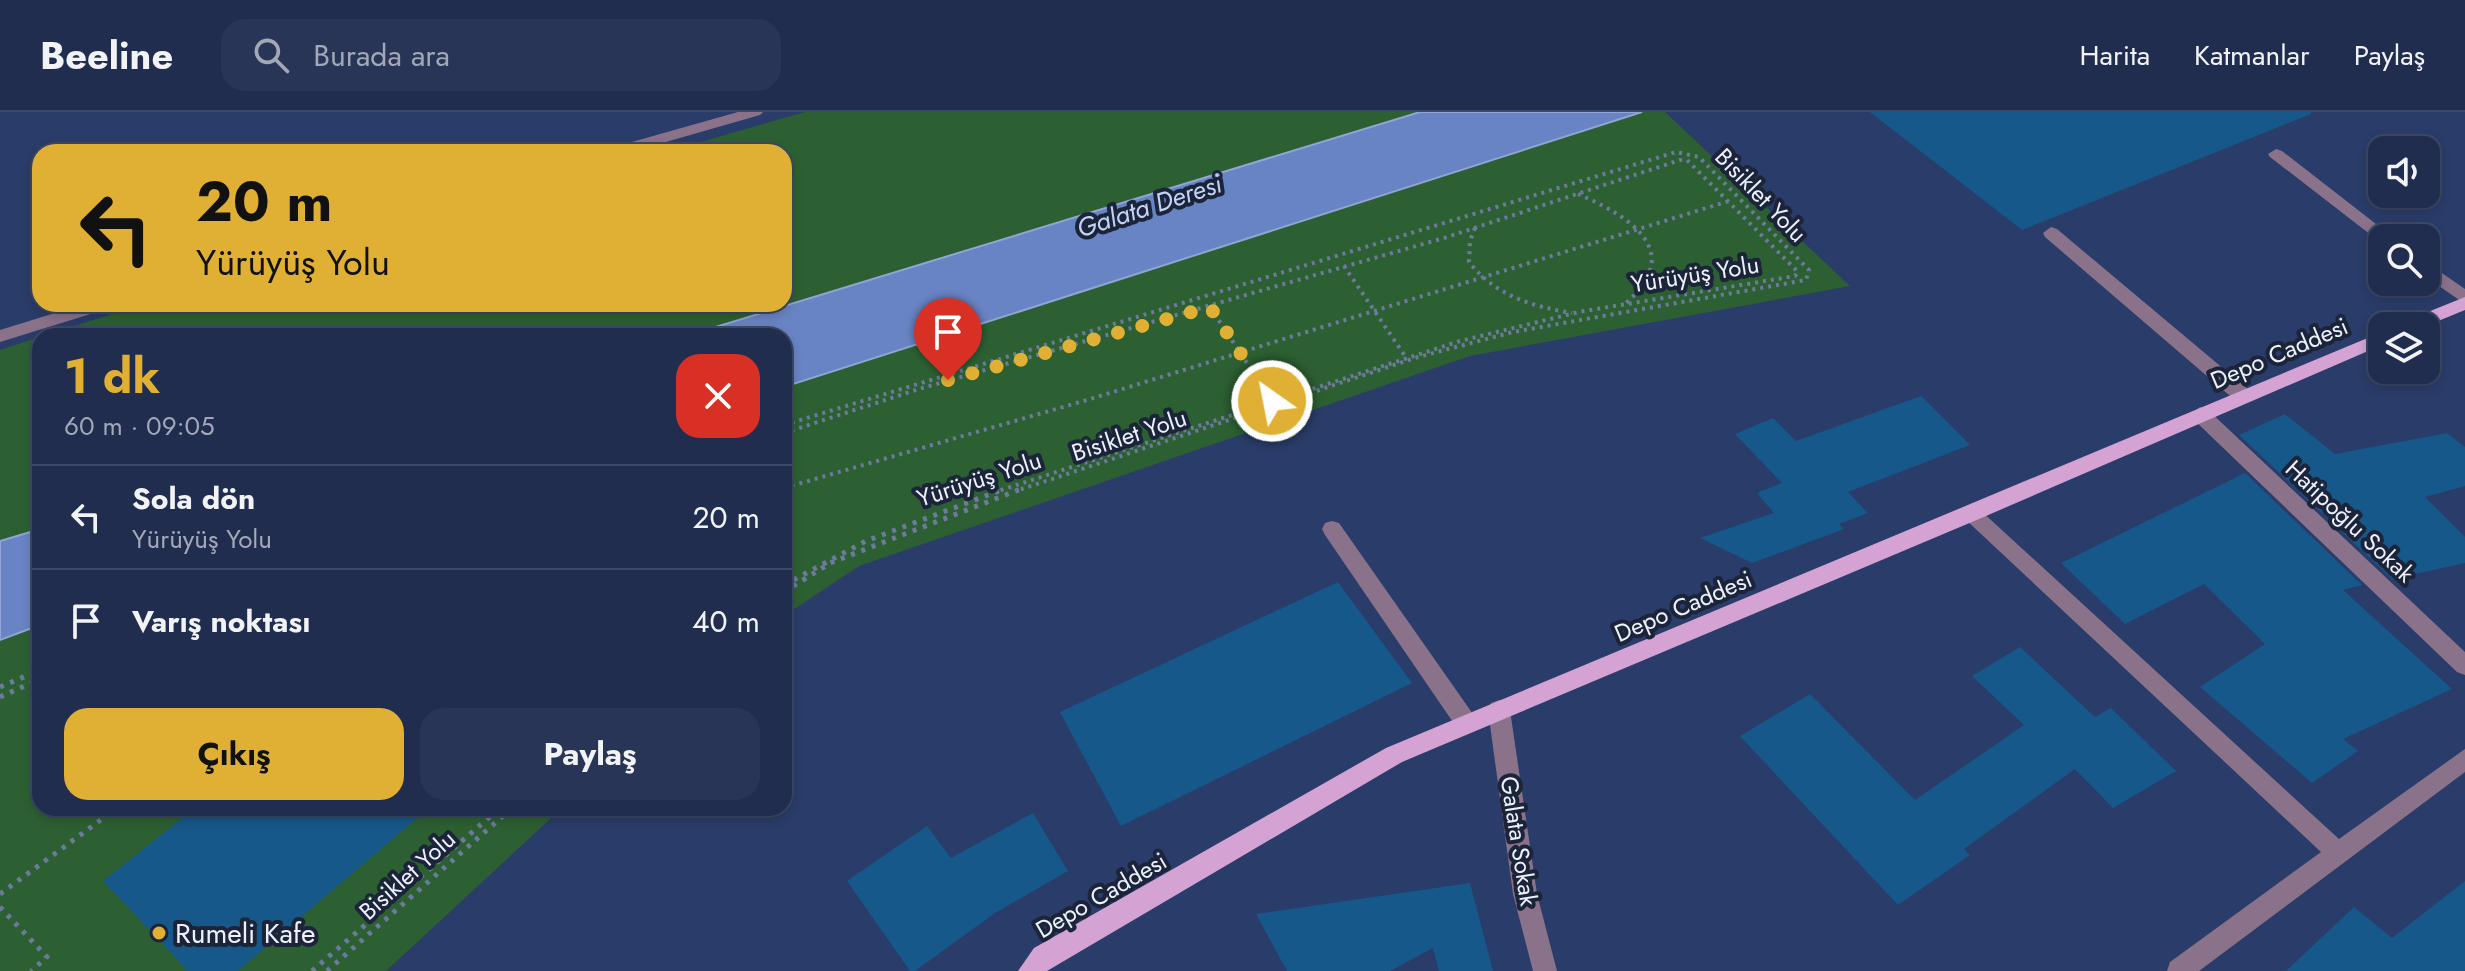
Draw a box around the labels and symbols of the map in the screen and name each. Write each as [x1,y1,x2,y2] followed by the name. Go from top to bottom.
[1707,140,1815,250] street label: Bisiklet Yolu
[1072,165,1227,247] water label: Galata Deresi
[1628,247,1762,301] street label: Yürüyüş Yolu
[914,298,982,380] pin
[2205,308,2353,398] street label: Depo Caddesi
[1230,359,1314,443] position arrow
[1067,400,1191,470] street label: Bisiklet Yolu
[912,442,1046,516] street label: Yürüyüş Yolu
[2278,452,2423,590] street label: Hatipoğlu Sokak
[1609,561,1757,651] street label: Depo Caddesi
[1491,774,1547,909] street label: Galata Sokak
[351,822,463,928] street label: Bisiklet Yolu
[1029,843,1173,947] street label: Depo Caddesi
[175,913,315,954] place label: Rumeli Kafe
[150,924,168,942] marker: Rumeli Kafe

